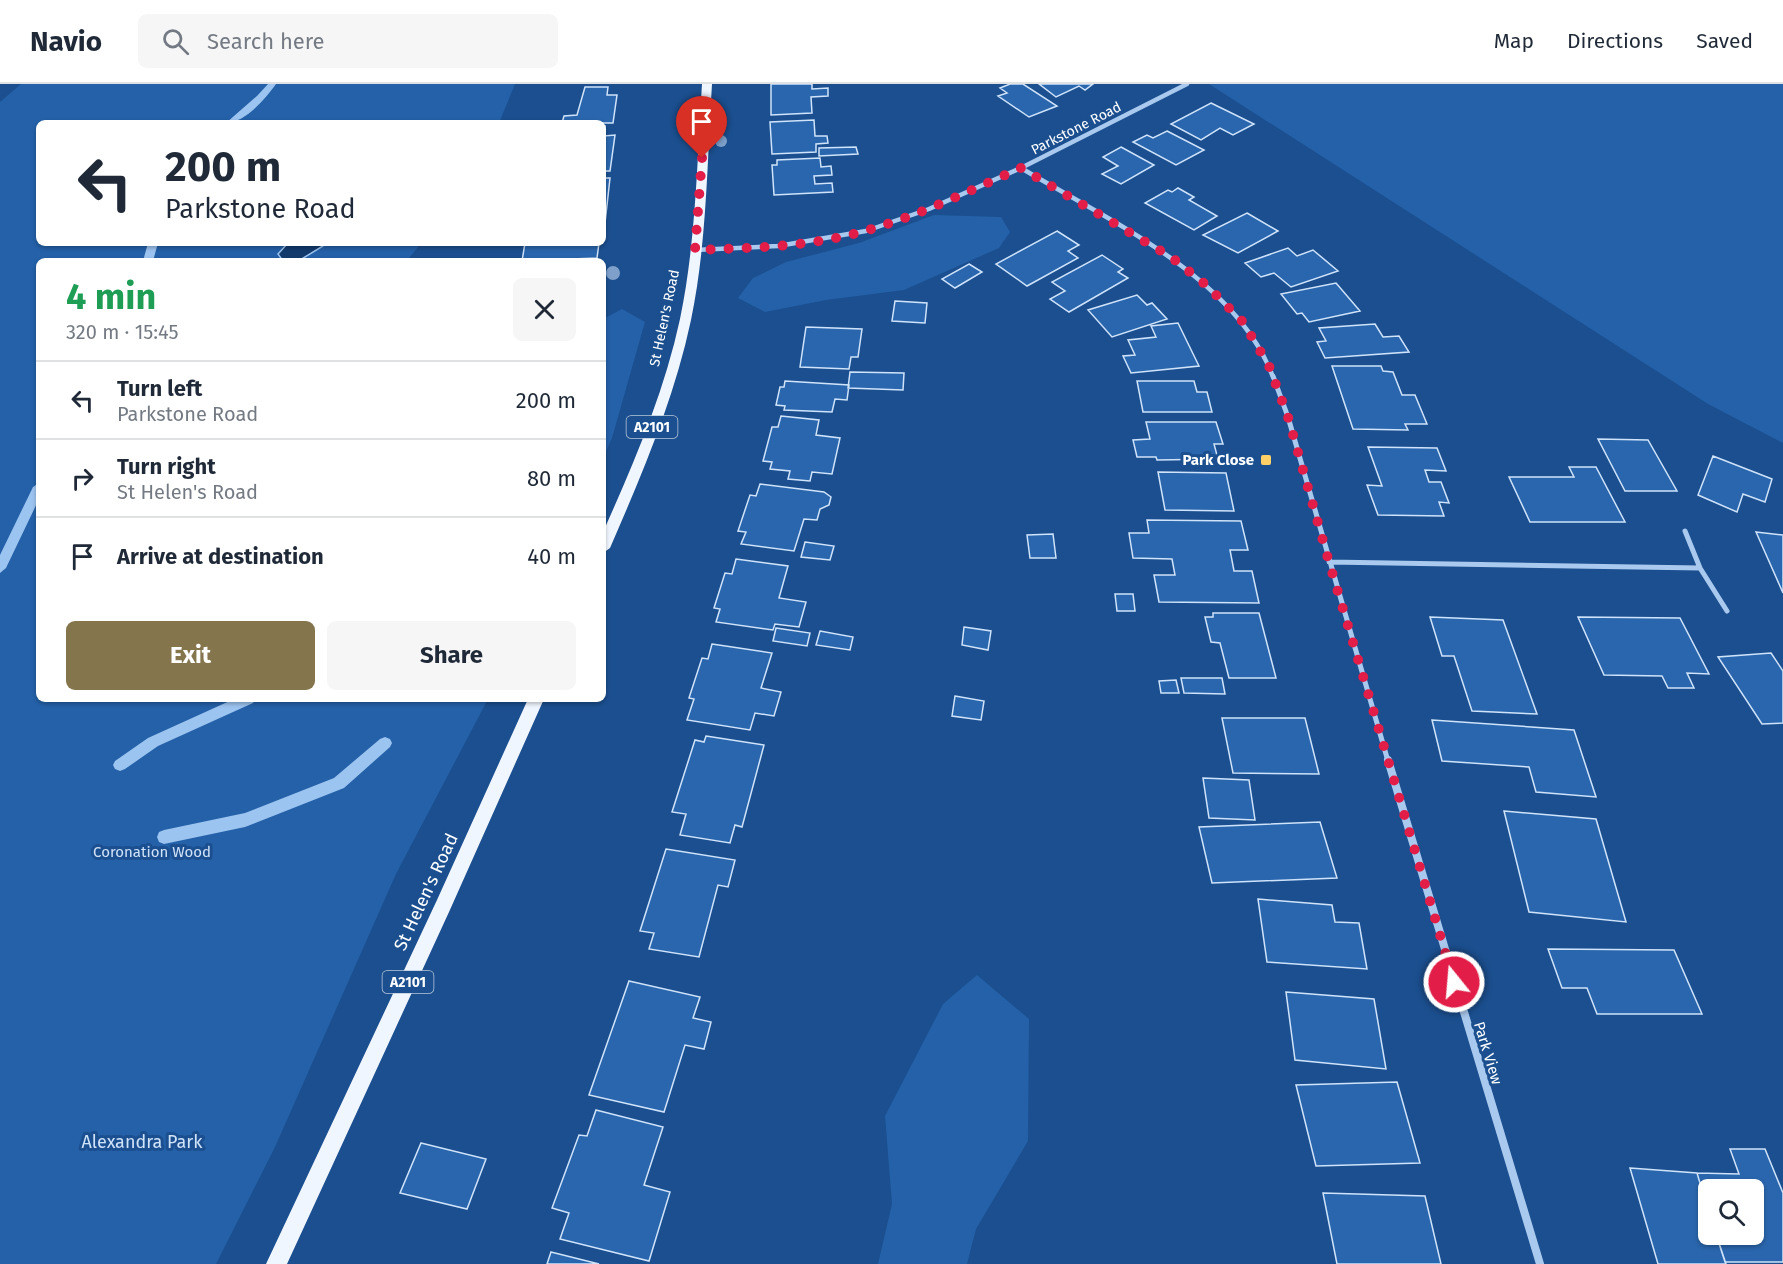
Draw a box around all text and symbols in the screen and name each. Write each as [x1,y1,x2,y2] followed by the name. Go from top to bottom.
[138,14,558,68] search box
[30,25,102,58] text: Navio
[159,25,192,58] icon: search
[207,28,325,55] text: Search here
[1494,28,1534,54] text: Map
[1567,28,1663,54] text: Directions
[1696,28,1753,54] text: Saved
[676,96,727,158] pin
[1028,98,1124,158] street label: Parkstone Road
[685,105,718,138] icon: arrive
[165,142,281,192] text: 200 m
[66,144,144,222] icon: left
[165,193,356,225] text: Parkstone Road
[646,268,683,368] street label: St Helen's Road
[66,275,156,319] text: 4 min
[513,278,576,341] button: close
[66,320,179,344] text: 320 m · 15:45
[117,375,202,402] text: Turn left
[66,384,99,417] icon: left
[516,387,576,414] text: 200 m
[117,402,258,426] text: Parkstone Road
[626,416,678,438] road number: A2101
[1183,451,1254,469] place label: Park Close
[117,453,216,480] text: Turn right
[1259,453,1273,467] marker: Park Close
[66,462,99,495] icon: right
[527,465,576,492] text: 80 m
[117,480,258,504] text: St Helen's Road
[66,540,99,573] icon: arrive
[117,543,324,570] text: Arrive at destination
[527,543,576,570] text: 40 m
[66,621,315,690] button: Exit
[327,621,576,690] button: Share
[389,830,463,954] street label: St Helen's Road
[93,843,211,861] park label: Coronation Wood
[1422,950,1486,1014] position arrow
[382,971,434,993] road number: A2101
[1470,1019,1506,1087] street label: Park View
[81,1131,203,1153] park label: Alexandra Park
[1698,1179,1764,1245] map controls
[1698,1179,1764,1245] button: search

